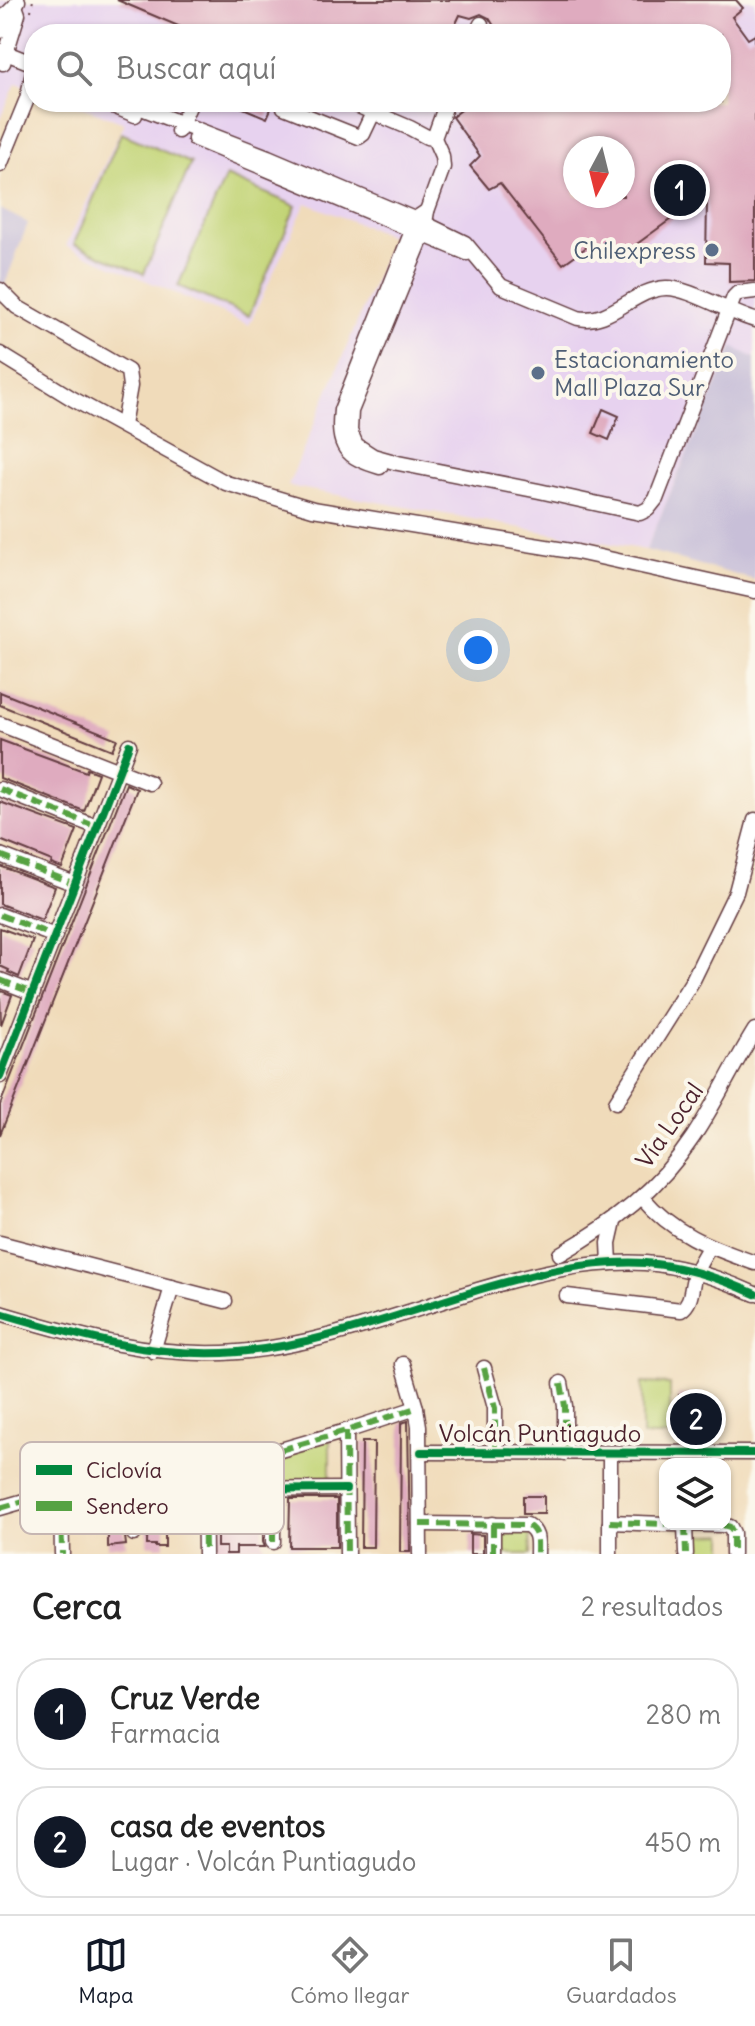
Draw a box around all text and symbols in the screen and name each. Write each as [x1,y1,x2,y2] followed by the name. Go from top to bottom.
[24,24,731,112] search box
[52,46,96,90] icon: search
[116,49,276,87] text: Buscar aquí
[563,136,635,208] north arrow
[654,160,706,220] pin: 1
[573,235,696,265] place label: Chilexpress
[703,241,721,259] marker: Chilexpress
[554,344,734,402] place label: Estacionamiento Mall Plaza Sur
[529,364,547,382] marker: Estacionamiento Mall Plaza Sur
[458,630,498,670] your location
[629,1077,709,1173] street label: Vía Local
[670,1389,722,1449] pin: 2
[439,1418,641,1448] street label: Volcán Puntiagudo
[20,1442,284,1534] legend
[86,1456,162,1484] text: Ciclovía
[659,1458,731,1530] map controls
[659,1458,731,1530] button: layers
[86,1492,169,1520] text: Sendero
[32,1585,122,1628] text: Cerca
[581,1590,723,1623] text: 2 resultados
[110,1679,260,1717] text: Cruz Verde
[55,1698,65,1731] text: 1
[646,1698,721,1731] text: 280 m
[110,1717,220,1750] text: Farmacia
[110,1807,326,1845] text: casa de eventos
[53,1826,67,1859] text: 2
[645,1826,721,1859] text: 450 m
[110,1845,416,1878] text: Lugar · Volcán Puntiagudo
[78,1933,134,2009] tab: Mapa
[290,1933,409,2009] tab: Cómo llegar
[566,1933,677,2009] tab: Guardados

